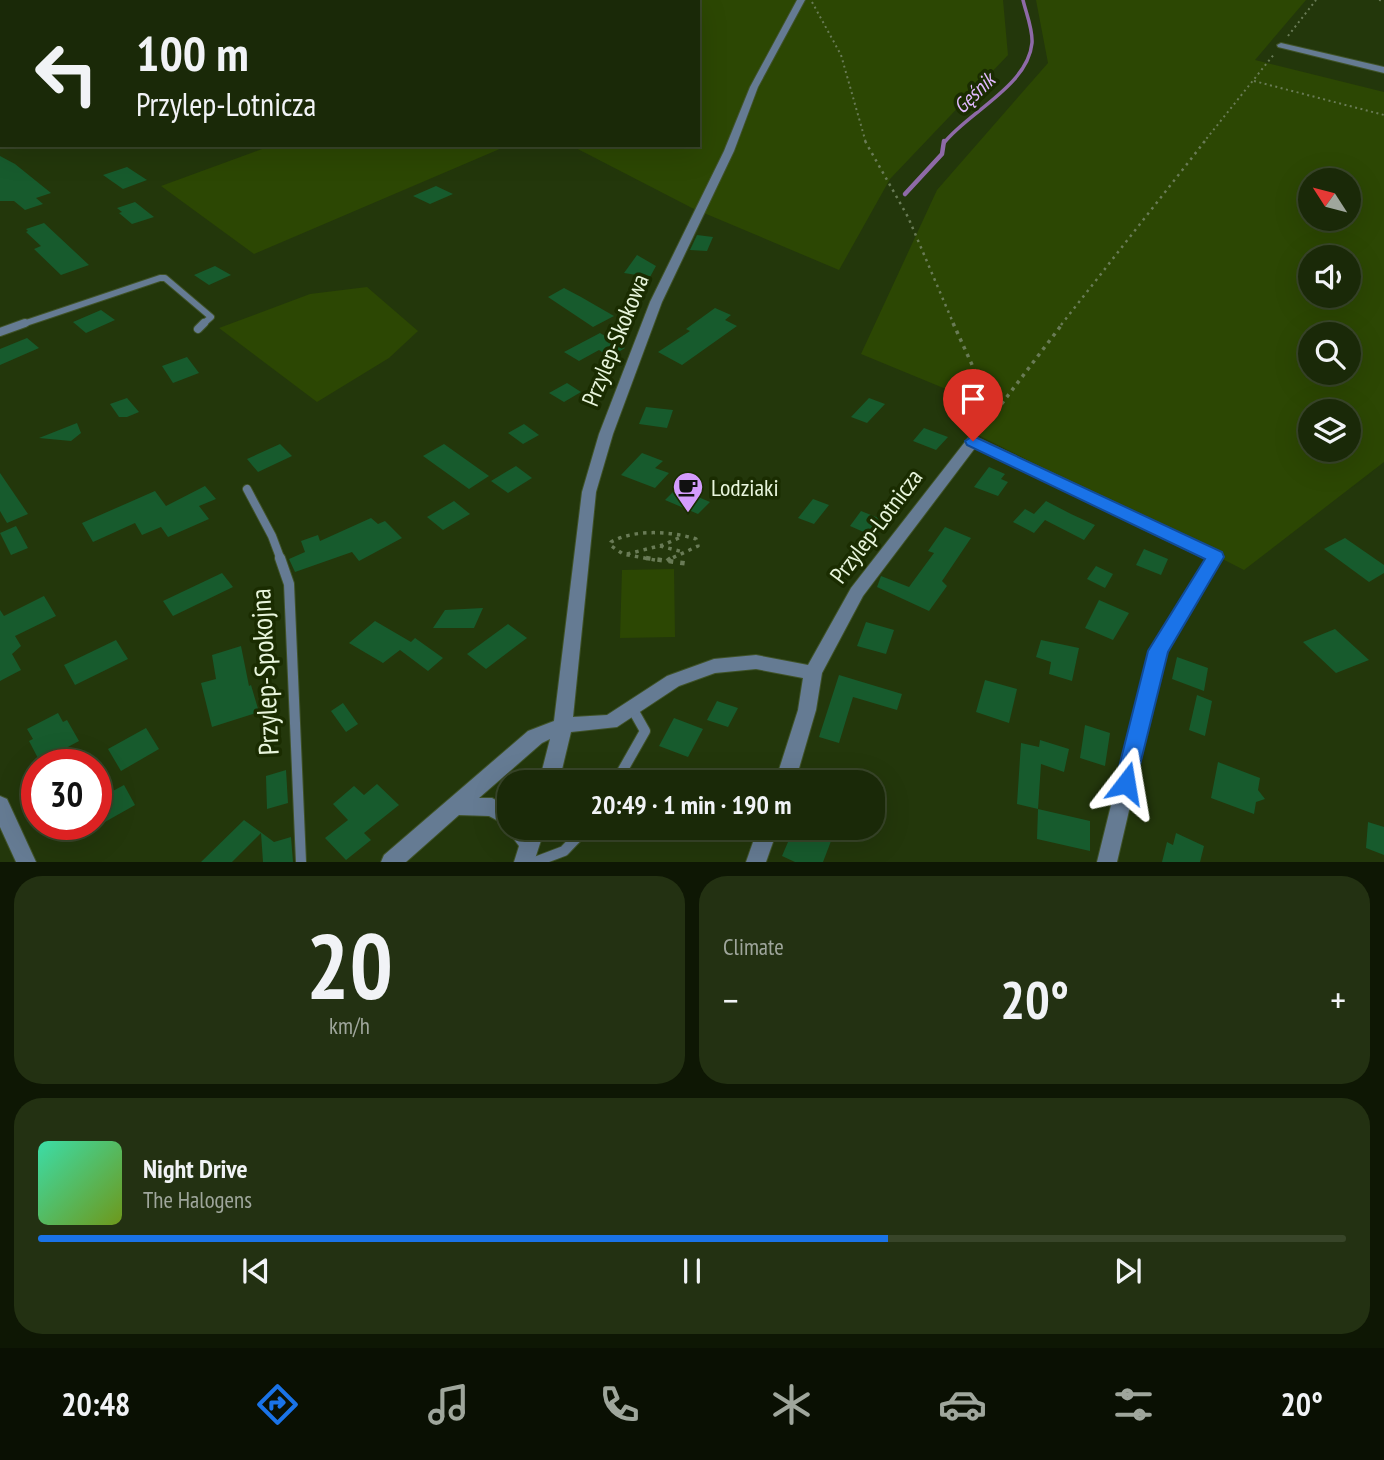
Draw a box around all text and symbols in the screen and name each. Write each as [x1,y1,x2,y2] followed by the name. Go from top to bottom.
[136,21,249,85] text: 100 m
[21,28,112,119] icon: left
[947,65,1003,119] water label: Gęśnik
[136,83,316,125] text: Przylep-Lotnicza
[1298,168,1362,231] north arrow
[1298,168,1361,462] map controls
[1298,245,1361,308] button: sound
[574,269,656,411] street label: Przylep-Skokowa
[1298,322,1361,385] button: search
[943,369,1003,441] pin
[954,380,992,418] icon: arrive
[1298,399,1361,462] button: layers
[823,463,929,589] street label: Przylep-Lotnicza
[671,470,705,514] cafe icon: Lodziaki
[711,472,779,503] place label: Lodziaki
[241,588,287,756] street label: Przylep-Spokojna
[1089,746,1163,820] position arrow
[21,749,112,840] speed limit sign: 30
[591,788,791,821] text: 20:49 · 1 min · 190 m
[306,906,393,1024] text: 20
[723,932,784,961] text: Climate
[1000,966,1069,1033] text: 20°
[723,975,739,1024] text: −
[1330,975,1346,1024] text: +
[329,1011,370,1040] text: km/h
[143,1152,248,1185] text: Night Drive
[143,1185,252,1214] text: The Halogens
[237,1252,275,1290] icon: previous
[673,1252,711,1290] icon: pause
[1109,1252,1147,1290] icon: next
[253,1380,302,1429] icon: directions
[424,1380,473,1429] icon: music
[595,1380,644,1429] icon: phone
[767,1380,816,1429] icon: climate
[938,1380,987,1429] icon: car
[1109,1380,1158,1429] icon: filters
[61,1383,130,1425] text: 20:48
[1281,1383,1323,1425] text: 20°

